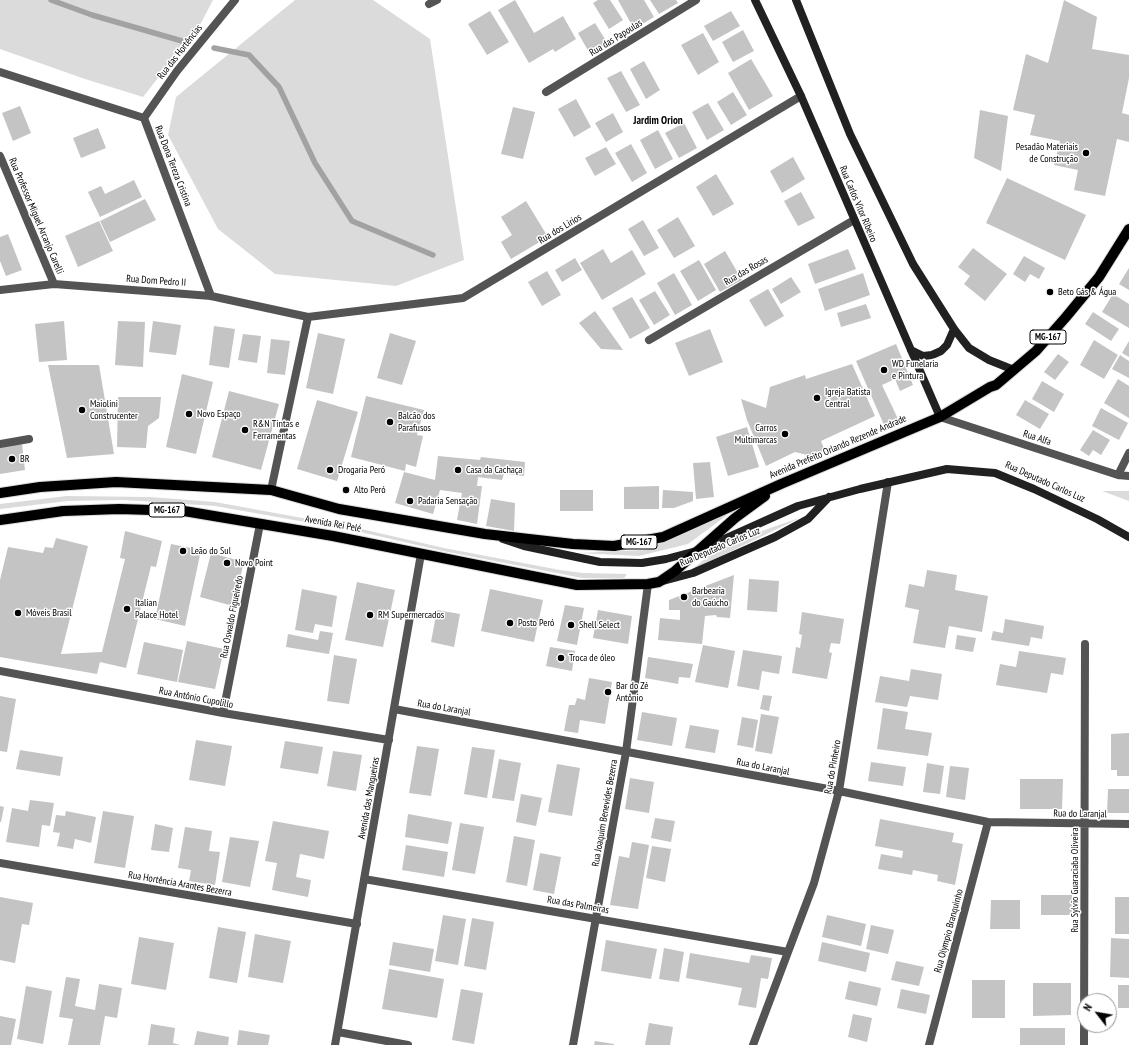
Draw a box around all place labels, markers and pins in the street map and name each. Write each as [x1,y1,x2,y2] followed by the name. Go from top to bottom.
[1016,141,1078,164] place label: Pesadão Materiais de Construção
[1081,148,1091,158] marker: Pesadão Materiais de Construção
[1058,286,1116,298] place label: Beto Gás & Água
[1045,287,1055,297] marker: Beto Gás & Água
[892,358,938,382] place label: WD Funelaria e Pintura
[879,365,889,375] marker: WD Funelaria e Pintura
[825,386,871,410] place label: Igreja Batista Central
[812,393,822,403] marker: Igreja Batista Central
[90,398,138,422] place label: Maiolini Construcenter
[77,405,87,415] marker: Maiolini Construcenter
[197,408,241,420] place label: Novo Espaço
[184,409,194,419] marker: Novo Espaço
[398,410,435,434] place label: Balcão dos Parafusos
[385,417,395,427] marker: Balcão dos Parafusos
[253,418,299,442] place label: R&N Tintas e Ferramentas
[735,422,777,446] place label: Carros Multimarcas
[240,425,250,435] marker: R&N Tintas e Ferramentas
[780,429,790,439] marker: Carros Multimarcas
[20,453,30,465] place label: BR
[7,454,17,464] marker: BR
[338,464,385,476] place label: Drogaria Peró
[466,464,522,476] place label: Casa da Cachaça
[325,465,335,475] marker: Drogaria Peró
[453,465,463,475] marker: Casa da Cachaça
[354,484,386,496] place label: Alto Peró
[341,485,351,495] marker: Alto Peró
[418,495,478,507] place label: Padaria Sensação
[405,496,415,506] marker: Padaria Sensação
[191,545,231,557] place label: Leão do Sul
[178,546,188,556] marker: Leão do Sul
[235,557,273,569] place label: Novo Point
[222,558,232,568] marker: Novo Point
[692,585,728,608] place label: Barbearia do Gaúcho
[679,592,689,602] marker: Barbearia do Gaúcho
[135,597,178,620] place label: Italian Palace Hotel
[122,604,132,614] marker: Italian Palace Hotel
[26,607,72,619] place label: Móveis Brasil
[13,608,23,618] marker: Móveis Brasil
[378,609,444,621] place label: RM Supermercados
[365,610,375,620] marker: RM Supermercados
[518,617,554,629] place label: Posto Peró
[505,618,515,628] marker: Posto Peró
[579,619,620,631] place label: Shell Select
[566,620,576,630] marker: Shell Select
[569,652,615,664] place label: Troca de óleo
[556,653,566,663] marker: Troca de óleo
[616,680,648,704] place label: Bar do Zé Antônio
[603,687,613,697] marker: Bar do Zé Antônio

